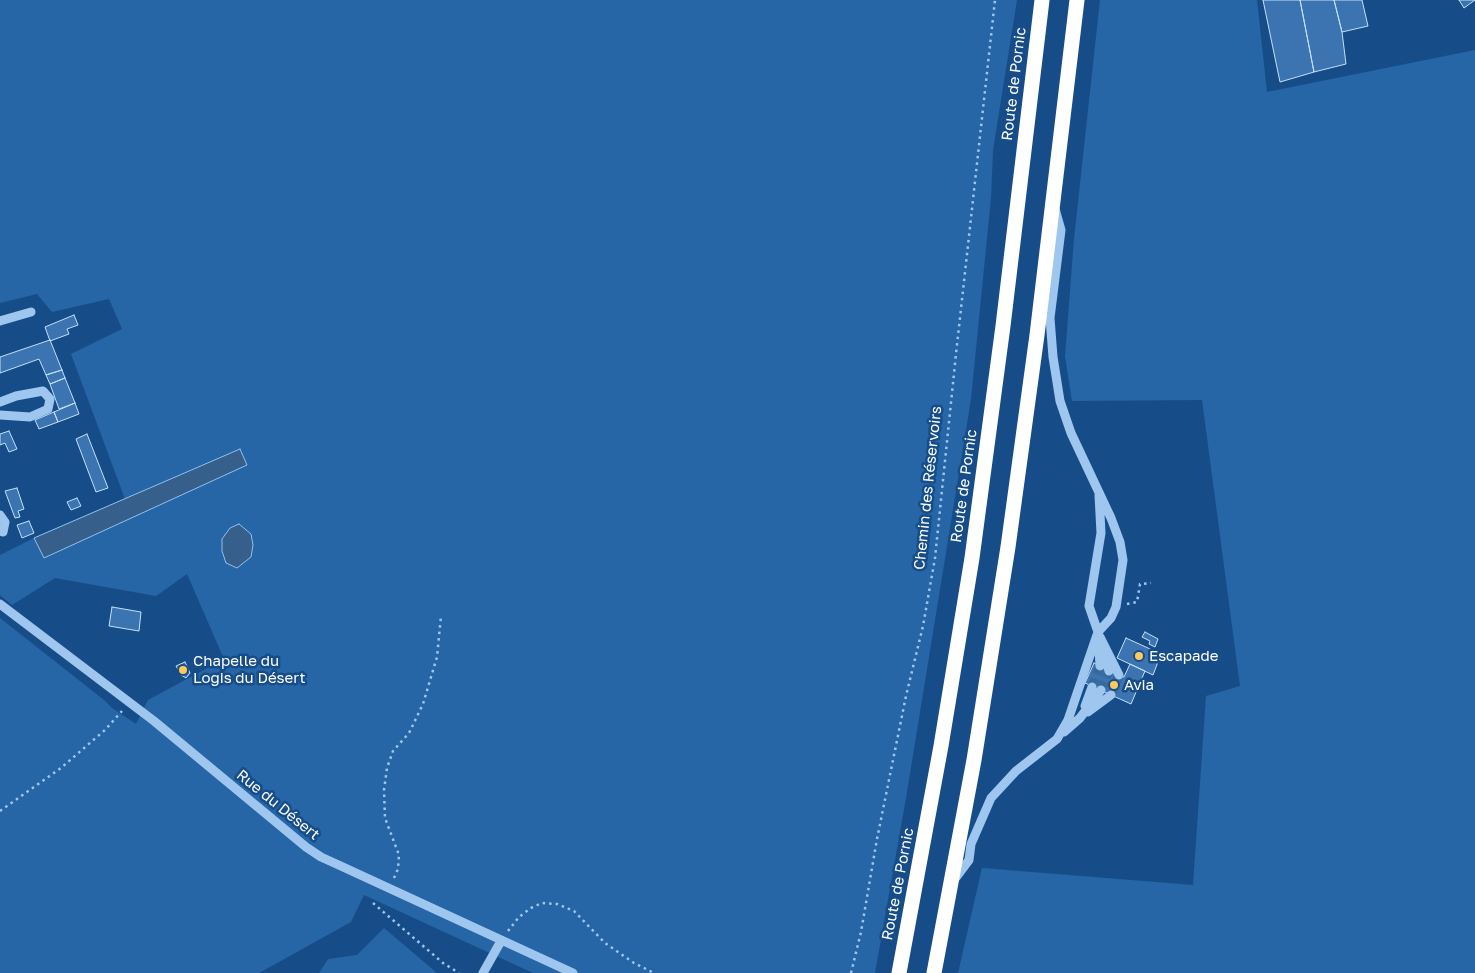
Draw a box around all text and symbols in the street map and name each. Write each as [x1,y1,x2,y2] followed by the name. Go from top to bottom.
[998,26,1030,142] street label: Route de Pornic
[910,405,946,571] street label: Chemin des Réservoirs
[947,428,981,544] street label: Route de Pornic
[1149,647,1218,665] place label: Escapade
[1133,650,1145,662] marker: Escapade
[193,652,305,687] place label: Chapelle du Logis du Désert
[177,664,189,676] marker: Chapelle du Logis du Désert
[1124,676,1154,694] place label: Avia
[1108,679,1120,691] marker: Avia
[233,766,323,844] street label: Rue du Désert
[878,826,918,942] street label: Route de Pornic

